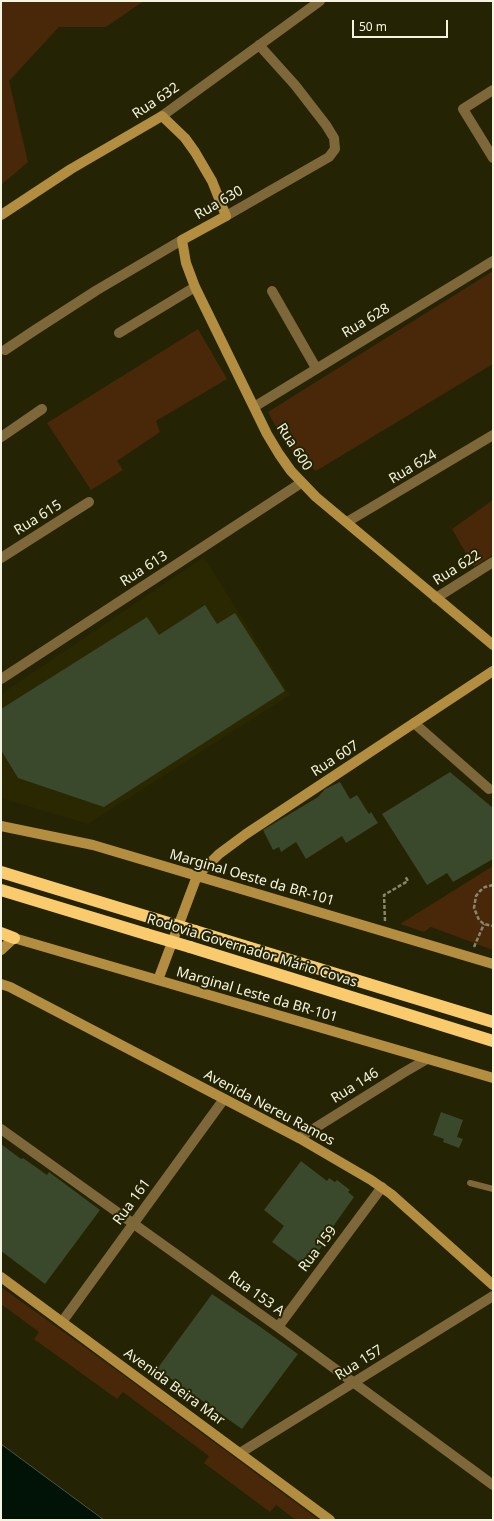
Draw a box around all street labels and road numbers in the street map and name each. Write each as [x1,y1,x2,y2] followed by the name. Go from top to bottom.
[129,79,183,123] street label: Rua 632
[192,183,246,223] street label: Rua 630
[339,300,393,342] street label: Rua 628
[273,420,315,474] street label: Rua 600
[386,446,440,488] street label: Rua 624
[11,497,65,539] street label: Rua 615
[430,547,484,589] street label: Rua 622
[117,548,171,590] street label: Rua 613
[308,738,362,780] street label: Rua 607
[168,846,336,910] street label: Marginal Oeste da BR-101
[145,911,359,991] street label: Rodovia Governador Mário Covas
[174,964,340,1026] street label: Marginal Leste da BR-101
[328,1065,382,1107] street label: Rua 146
[201,1066,337,1150] street label: Avenida Nereu Ramos
[110,1176,154,1228] street label: Rua 161
[295,1223,341,1275] street label: Rua 159
[225,1268,287,1320] street label: Rua 153 A
[332,1342,386,1384] street label: Rua 157
[120,1345,228,1429] street label: Avenida Beira Mar

